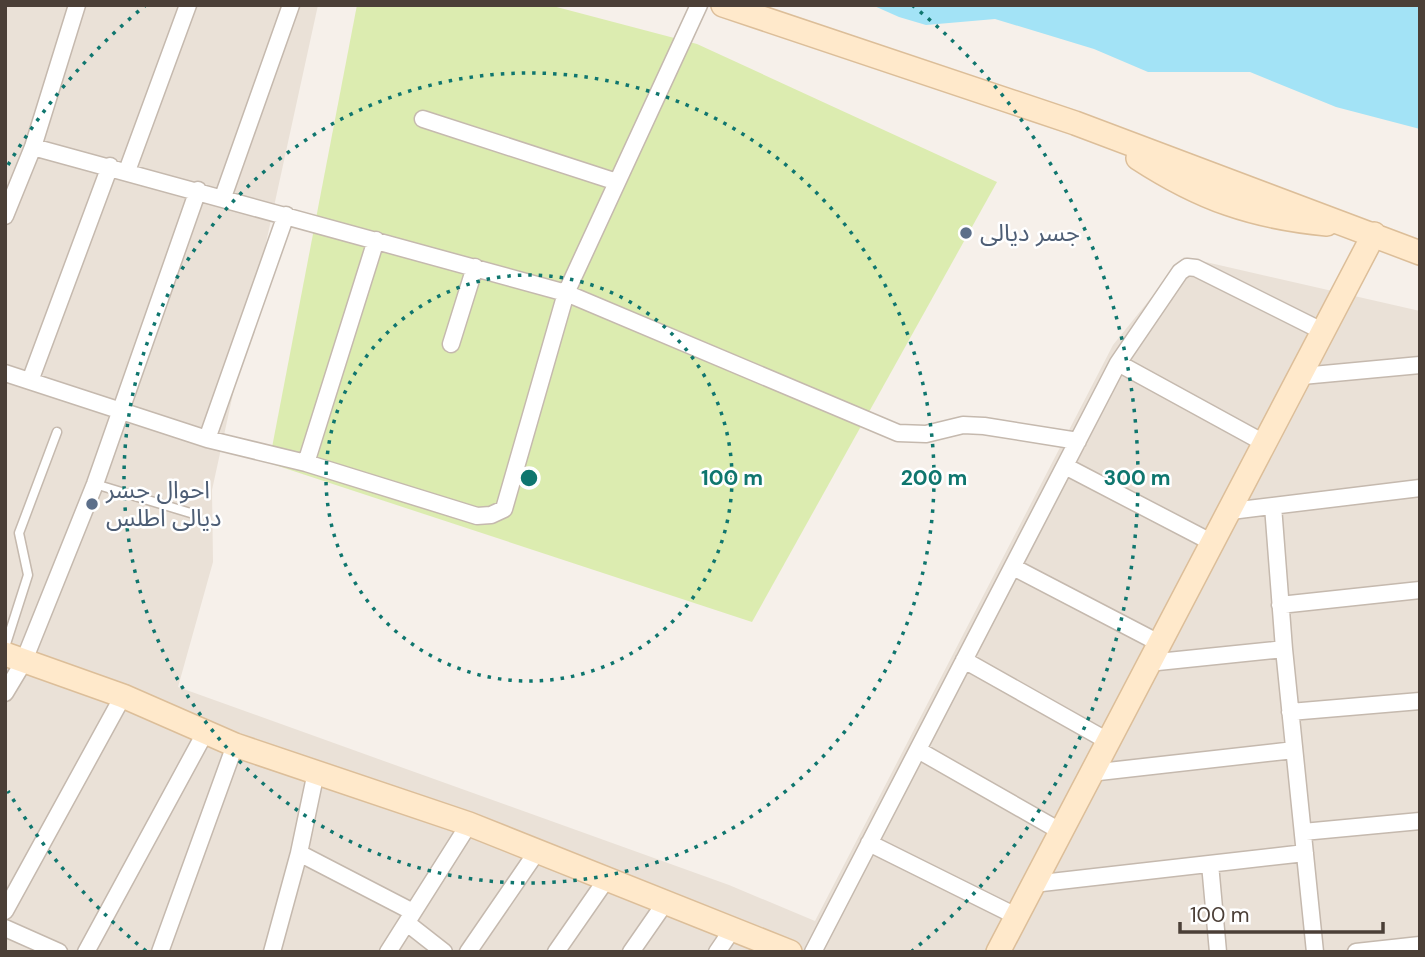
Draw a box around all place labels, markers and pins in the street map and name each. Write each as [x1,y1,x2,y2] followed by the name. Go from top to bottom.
[980,217,1080,248] place label: جسر ديالى
[958,225,974,241] marker: جسر ديالى
[517,466,541,490] centre of rings
[105,474,222,533] place label: احوال جسر ديالى اطلس
[84,496,100,512] marker: احوال جسر ديالى اطلس

